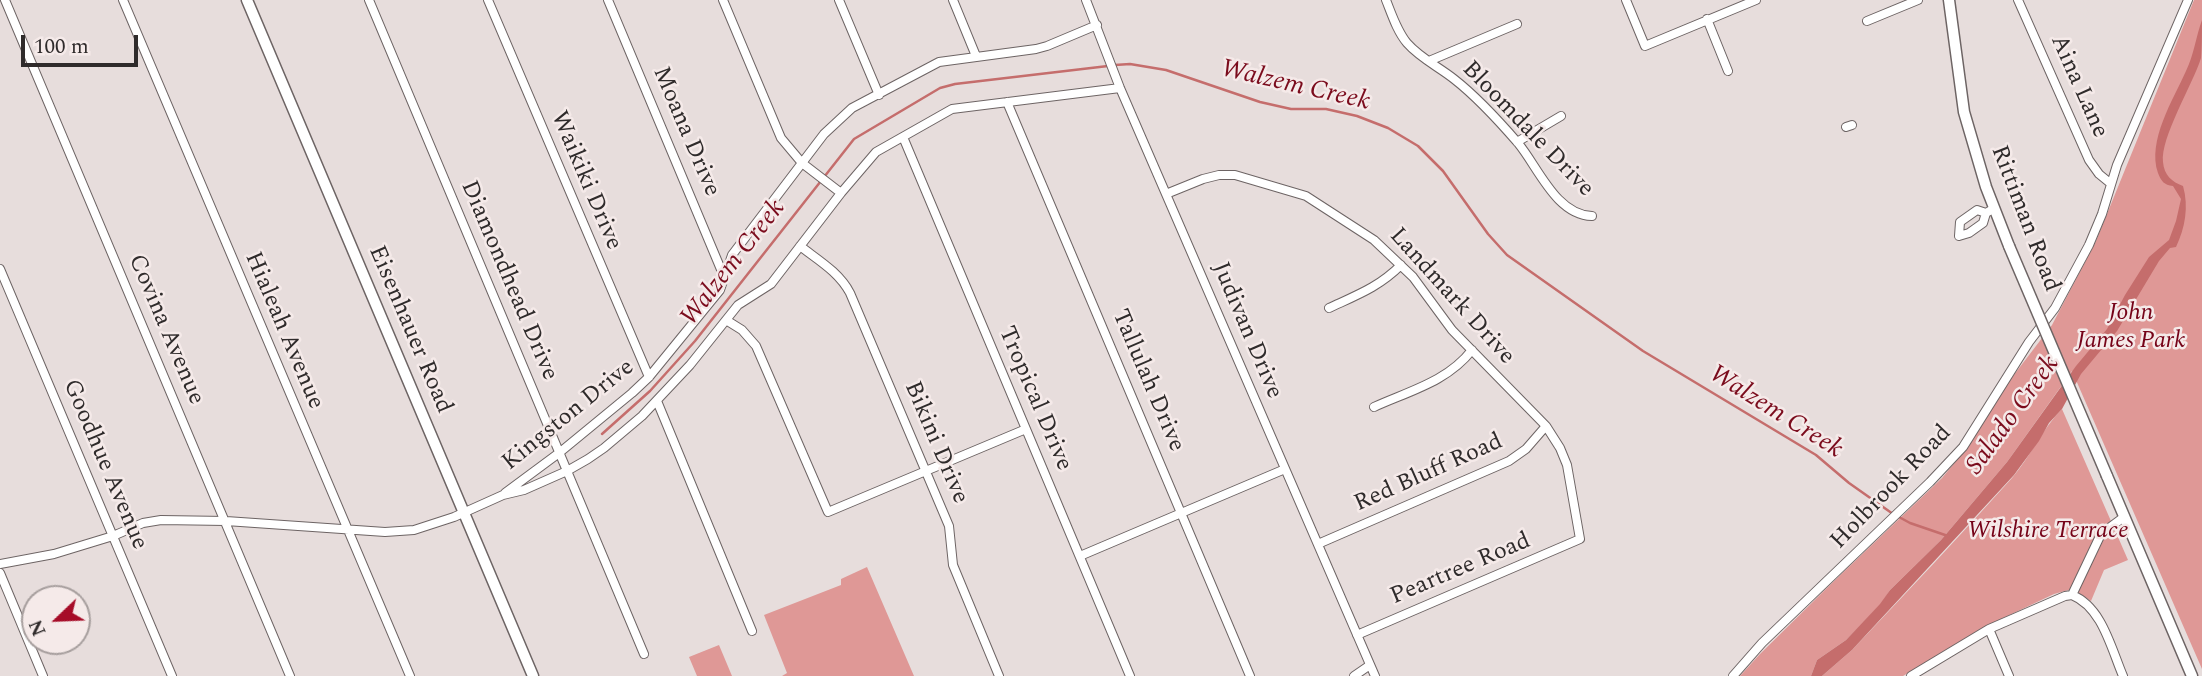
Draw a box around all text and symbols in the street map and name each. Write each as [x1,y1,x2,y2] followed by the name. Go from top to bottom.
[24,21,142,65] scale bar
[34,31,89,63] text: 100 m
[2043,31,2113,143] street label: Aina Lane
[1217,55,1373,119] water label: Walzem Creek
[1455,56,1599,204] street label: Bloomdale Drive
[645,63,725,201] street label: Moana Drive
[543,107,627,255] street label: Waikiki Drive
[1983,142,2065,296] street label: Rittiman Road
[453,177,563,385] street label: Diamondhead Drive
[675,194,793,334] water label: Walzem Creek
[1382,223,1520,371] street label: Landmark Drive
[361,242,457,418] street label: Eisenhauer Road
[237,248,329,414] street label: Hialeah Avenue
[120,251,210,409] street label: Covina Avenue
[1204,258,1288,404] street label: Judivan Drive
[2077,300,2185,356] park label: John James Park
[1104,305,1190,457] street label: Tallulah Drive
[991,322,1077,476] street label: Tropical Drive
[1960,351,2068,481] water label: Salado Creek
[497,354,641,478] street label: Kingston Drive
[1702,359,1848,467] water label: Walzem Creek
[55,375,153,555] street label: Goodhue Avenue
[896,378,974,508] street label: Bikini Drive
[1825,420,1959,556] street label: Holbrook Road
[1350,428,1508,520] street label: Red Bluff Road
[1967,518,2129,546] park label: Wilshire Terrace
[1387,528,1535,612] street label: Peartree Road
[21,585,91,655] north arrow
[22,615,54,640] text: N

